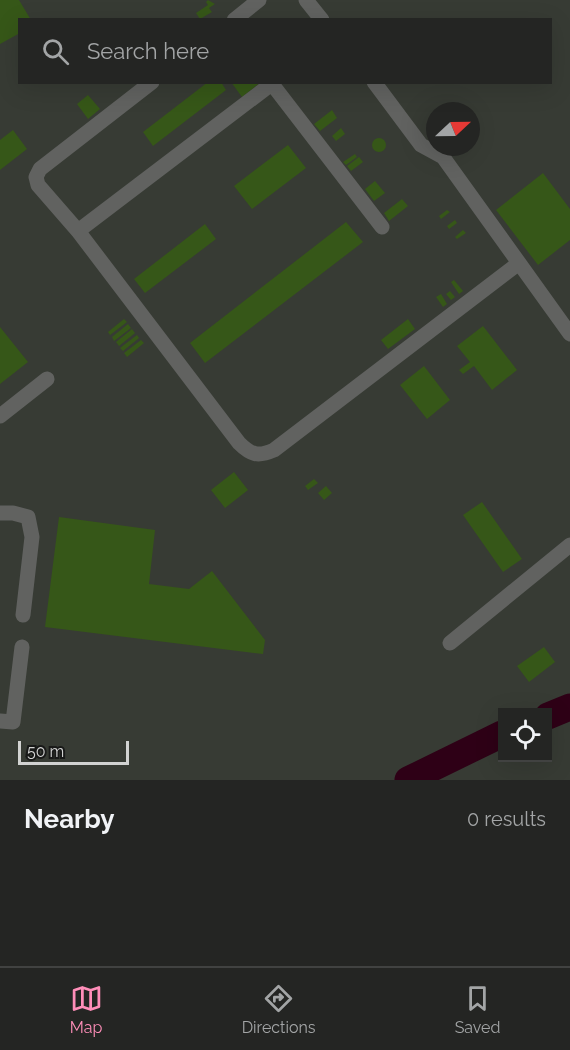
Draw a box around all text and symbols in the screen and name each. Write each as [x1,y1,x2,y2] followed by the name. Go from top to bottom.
[18,18,552,84] search box
[39,35,72,68] icon: search
[87,38,209,64] text: Search here
[426,102,480,156] north arrow
[498,708,552,762] map controls
[498,708,552,762] button: locate
[18,738,129,766] scale bar
[27,742,64,761] text: 50 m
[24,804,114,834] text: Nearby
[467,807,546,831] text: 0 results
[70,982,103,1037] tab: Map
[242,982,316,1037] tab: Directions
[455,982,500,1037] tab: Saved

